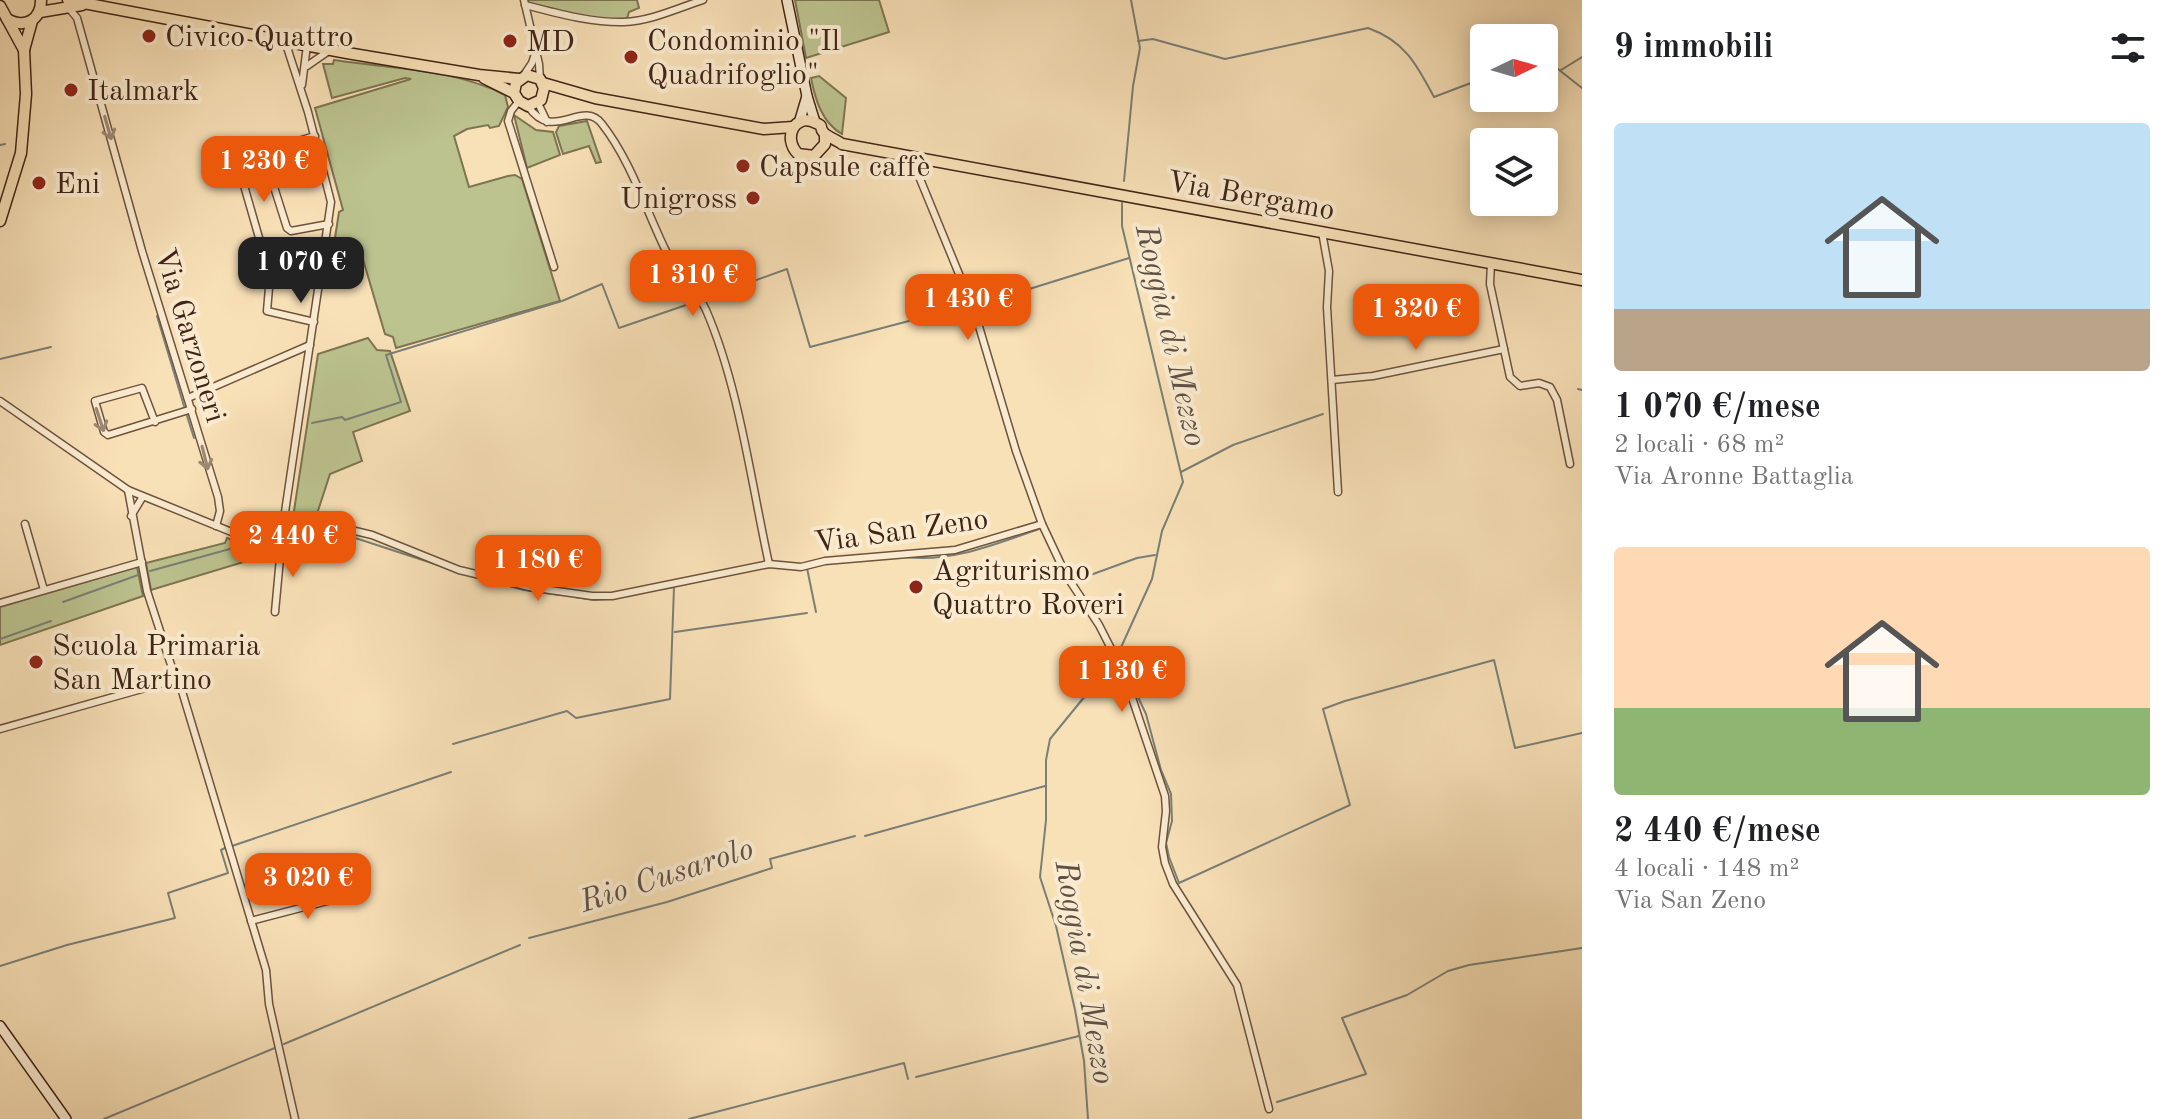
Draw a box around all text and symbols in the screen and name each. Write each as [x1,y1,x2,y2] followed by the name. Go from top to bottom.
[165,23,354,53] place label: Civico Quattro
[1470,24,1558,112] north arrow
[1470,24,1558,216] map controls
[2106,26,2150,70] icon: filters
[140,27,158,45] marker: Civico Quattro
[647,27,840,91] place label: Condominio "Il Quadrifoglio"
[526,28,575,58] place label: MD
[1614,31,1773,65] text: 9 immobili
[501,32,519,50] marker: MD
[622,48,640,66] marker: Condominio "Il Quadrifoglio"
[87,77,199,107] place label: Italmark
[62,81,80,99] marker: Italmark
[101,114,116,140] one-way arrow
[1470,128,1558,216] button: layers
[190,136,338,204] pin: 1 230 €
[219,149,309,175] text: 1 230 €
[759,153,930,183] place label: Capsule caffè
[734,157,752,175] marker: Capsule caffè
[1164,167,1337,226] street label: Via Bergamo
[55,170,100,200] place label: Eni
[30,174,48,192] marker: Eni
[1810,175,1954,319] icon: home
[620,185,737,215] place label: Unigross
[744,189,762,207] marker: Unigross
[1128,221,1210,450] water label: Roggia di Mezzo
[227,237,375,305] pin: 1 070 €
[148,245,230,426] street label: Via Garzoneri
[256,250,346,276] text: 1 070 €
[619,250,767,318] pin: 1 310 €
[648,263,738,289] text: 1 310 €
[894,274,1042,342] pin: 1 430 €
[1342,284,1490,352] pin: 1 320 €
[923,287,1013,313] text: 1 430 €
[1371,297,1461,323] text: 1 320 €
[1614,391,1821,425] text: 1 070 €/mese
[93,406,108,432] one-way arrow
[1614,432,1784,458] text: 2 locali · 68 m²
[199,444,214,470] one-way arrow
[1614,464,1854,490] text: Via Aronne Battaglia
[812,505,990,559] street label: Via San Zeno
[219,511,367,579] pin: 2 440 €
[248,524,338,550] text: 2 440 €
[464,535,612,603] pin: 1 180 €
[493,548,583,574] text: 1 180 €
[932,557,1124,621] place label: Agriturismo Quattro Roveri
[907,578,925,596] marker: Agriturismo Quattro Roveri
[1810,599,1954,743] icon: home
[52,632,261,696] place label: Scuola Primaria San Martino
[1048,646,1196,714] pin: 1 130 €
[27,653,45,671] marker: Scuola Primaria San Martino
[1077,659,1167,685] text: 1 130 €
[1614,815,1821,849] text: 2 440 €/mese
[575,834,758,920] water label: Rio Cusarolo
[234,853,382,921] pin: 3 020 €
[1614,856,1799,882] text: 4 locali · 148 m²
[1047,857,1118,1087] water label: Roggia di Mezzo
[263,866,353,892] text: 3 020 €
[1614,888,1766,914] text: Via San Zeno

